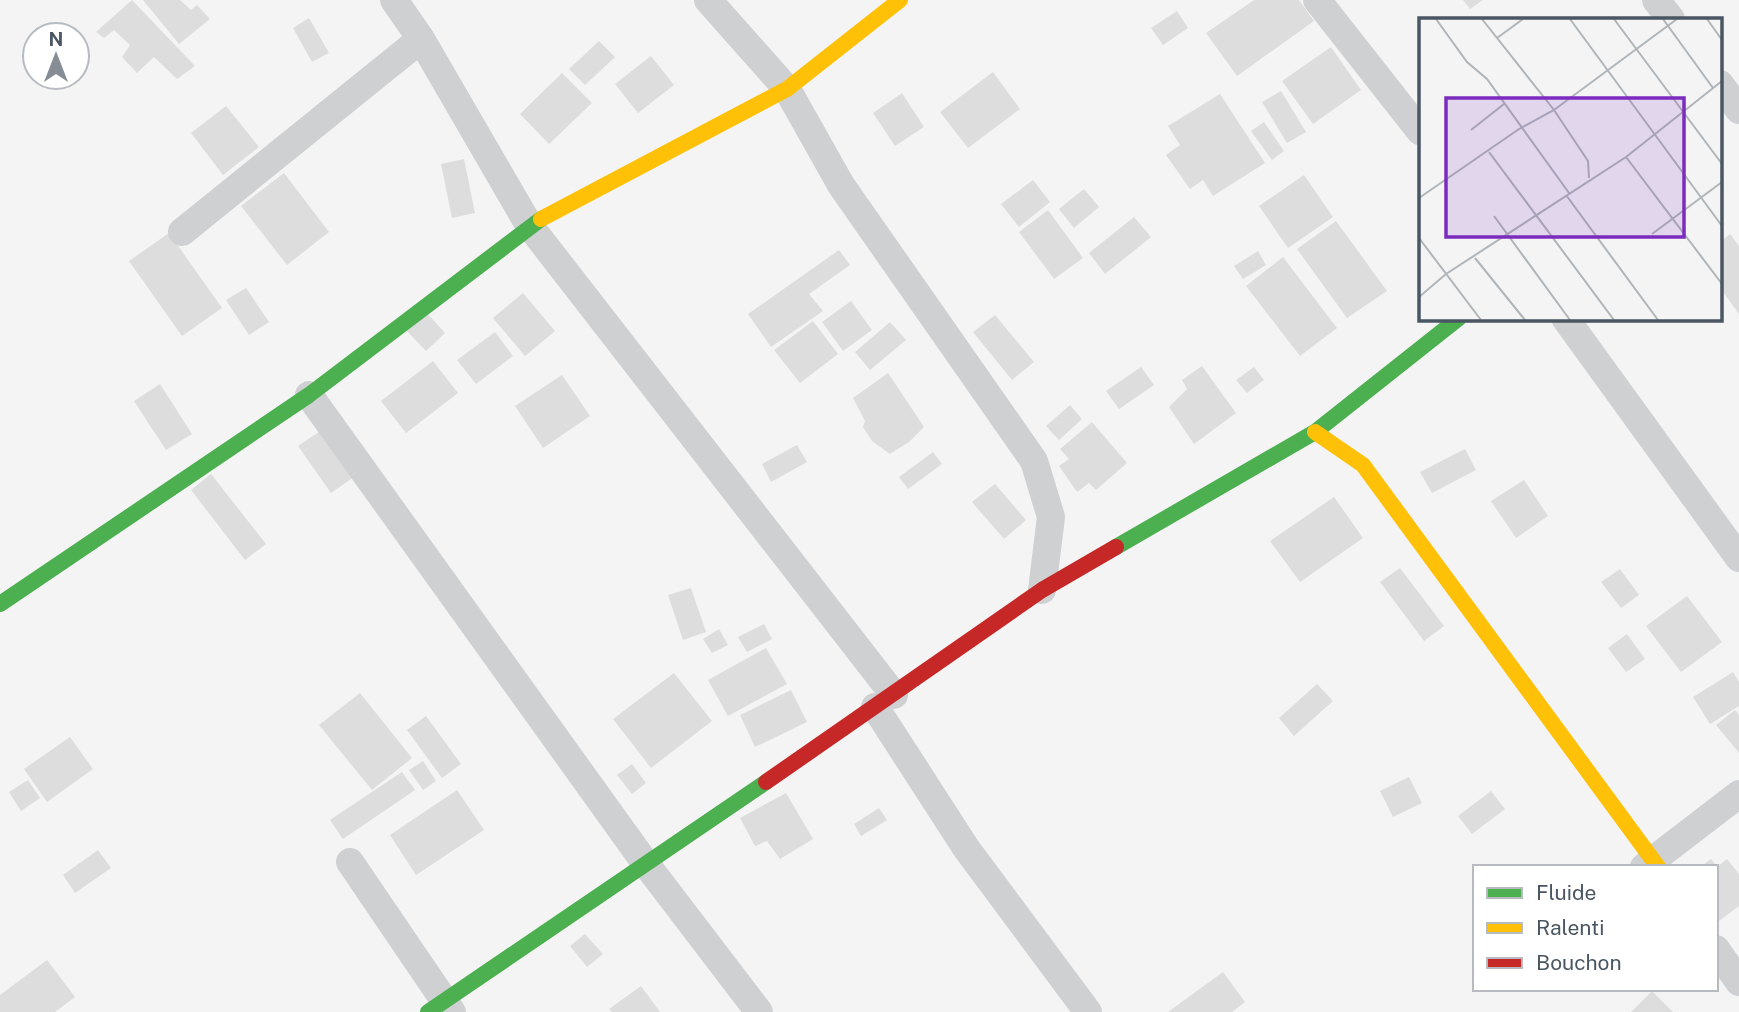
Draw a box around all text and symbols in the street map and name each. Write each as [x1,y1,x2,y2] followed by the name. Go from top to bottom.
[1419,18,1722,320] inset map
[21,21,91,91] north arrow
[49,28,63,50] text: N
[1473,865,1718,991] legend
[1536,880,1596,905] text: Fluide
[1536,915,1604,940] text: Ralenti
[1536,950,1622,975] text: Bouchon

